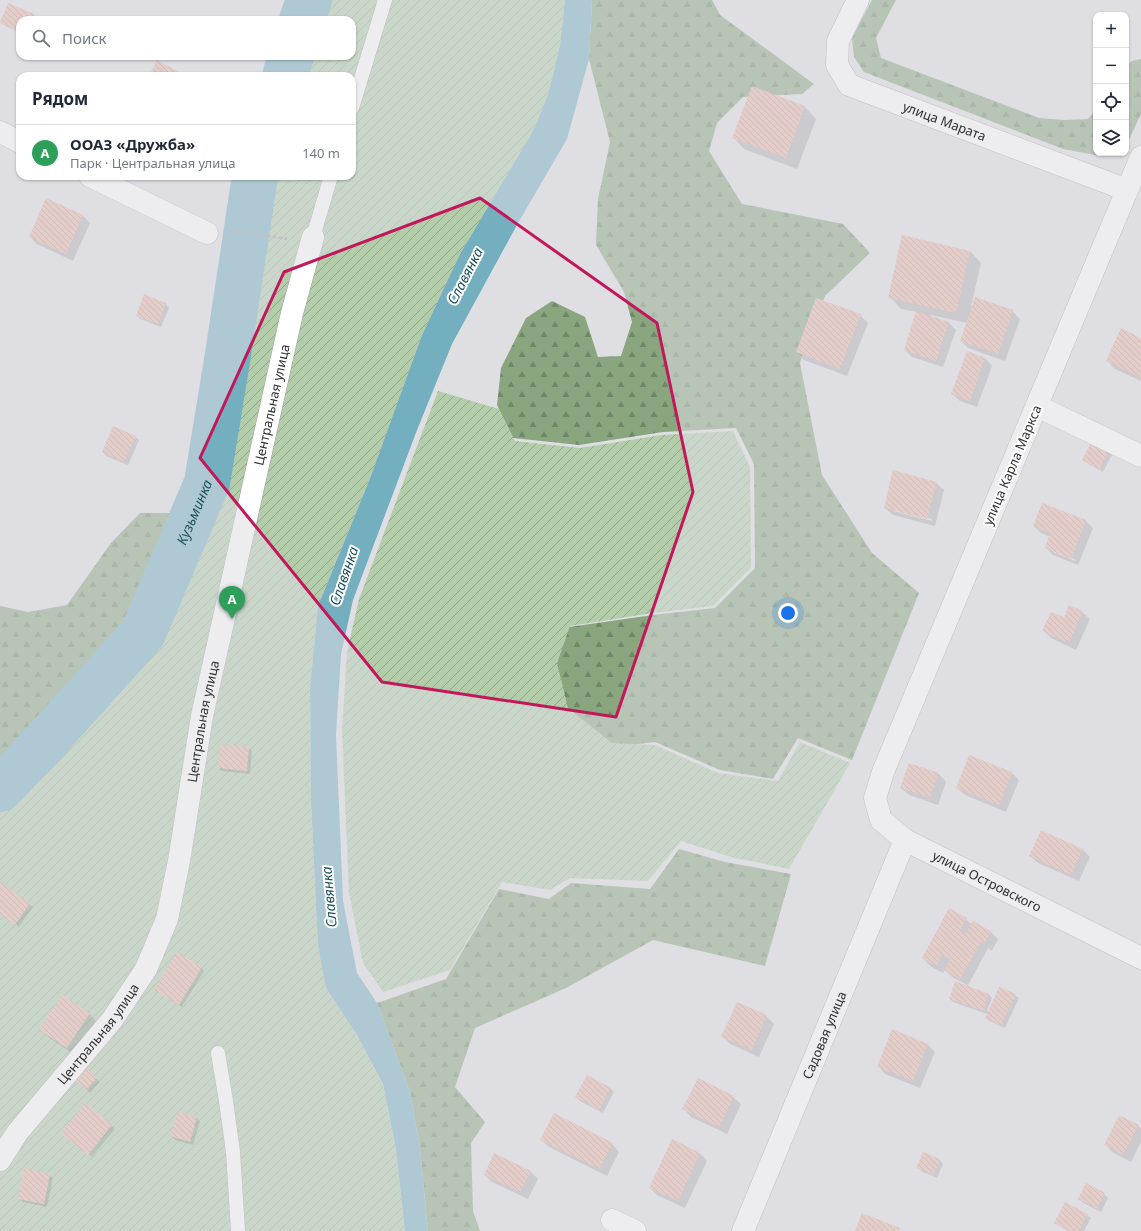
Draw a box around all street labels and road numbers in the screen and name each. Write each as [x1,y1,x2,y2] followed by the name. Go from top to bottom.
[900,97,989,145] street label: улица Марата
[249,342,294,467] street label: Центральная улица
[979,402,1045,528] street label: улица Карла Маркса
[183,659,223,784] street label: Центральная улица
[930,846,1045,916] street label: улица Островского
[53,980,143,1088] street label: Центральная улица
[798,988,850,1082] street label: Садовая улица

